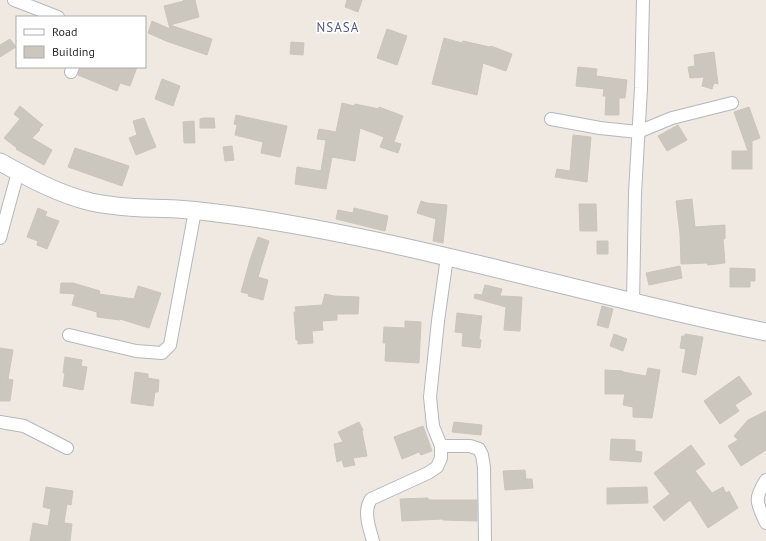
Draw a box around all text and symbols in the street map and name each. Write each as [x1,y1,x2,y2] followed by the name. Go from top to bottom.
[16,16,146,68] legend
[317,19,359,36] district label: NSASA
[52,24,77,39] text: Road
[52,44,95,59] text: Building

